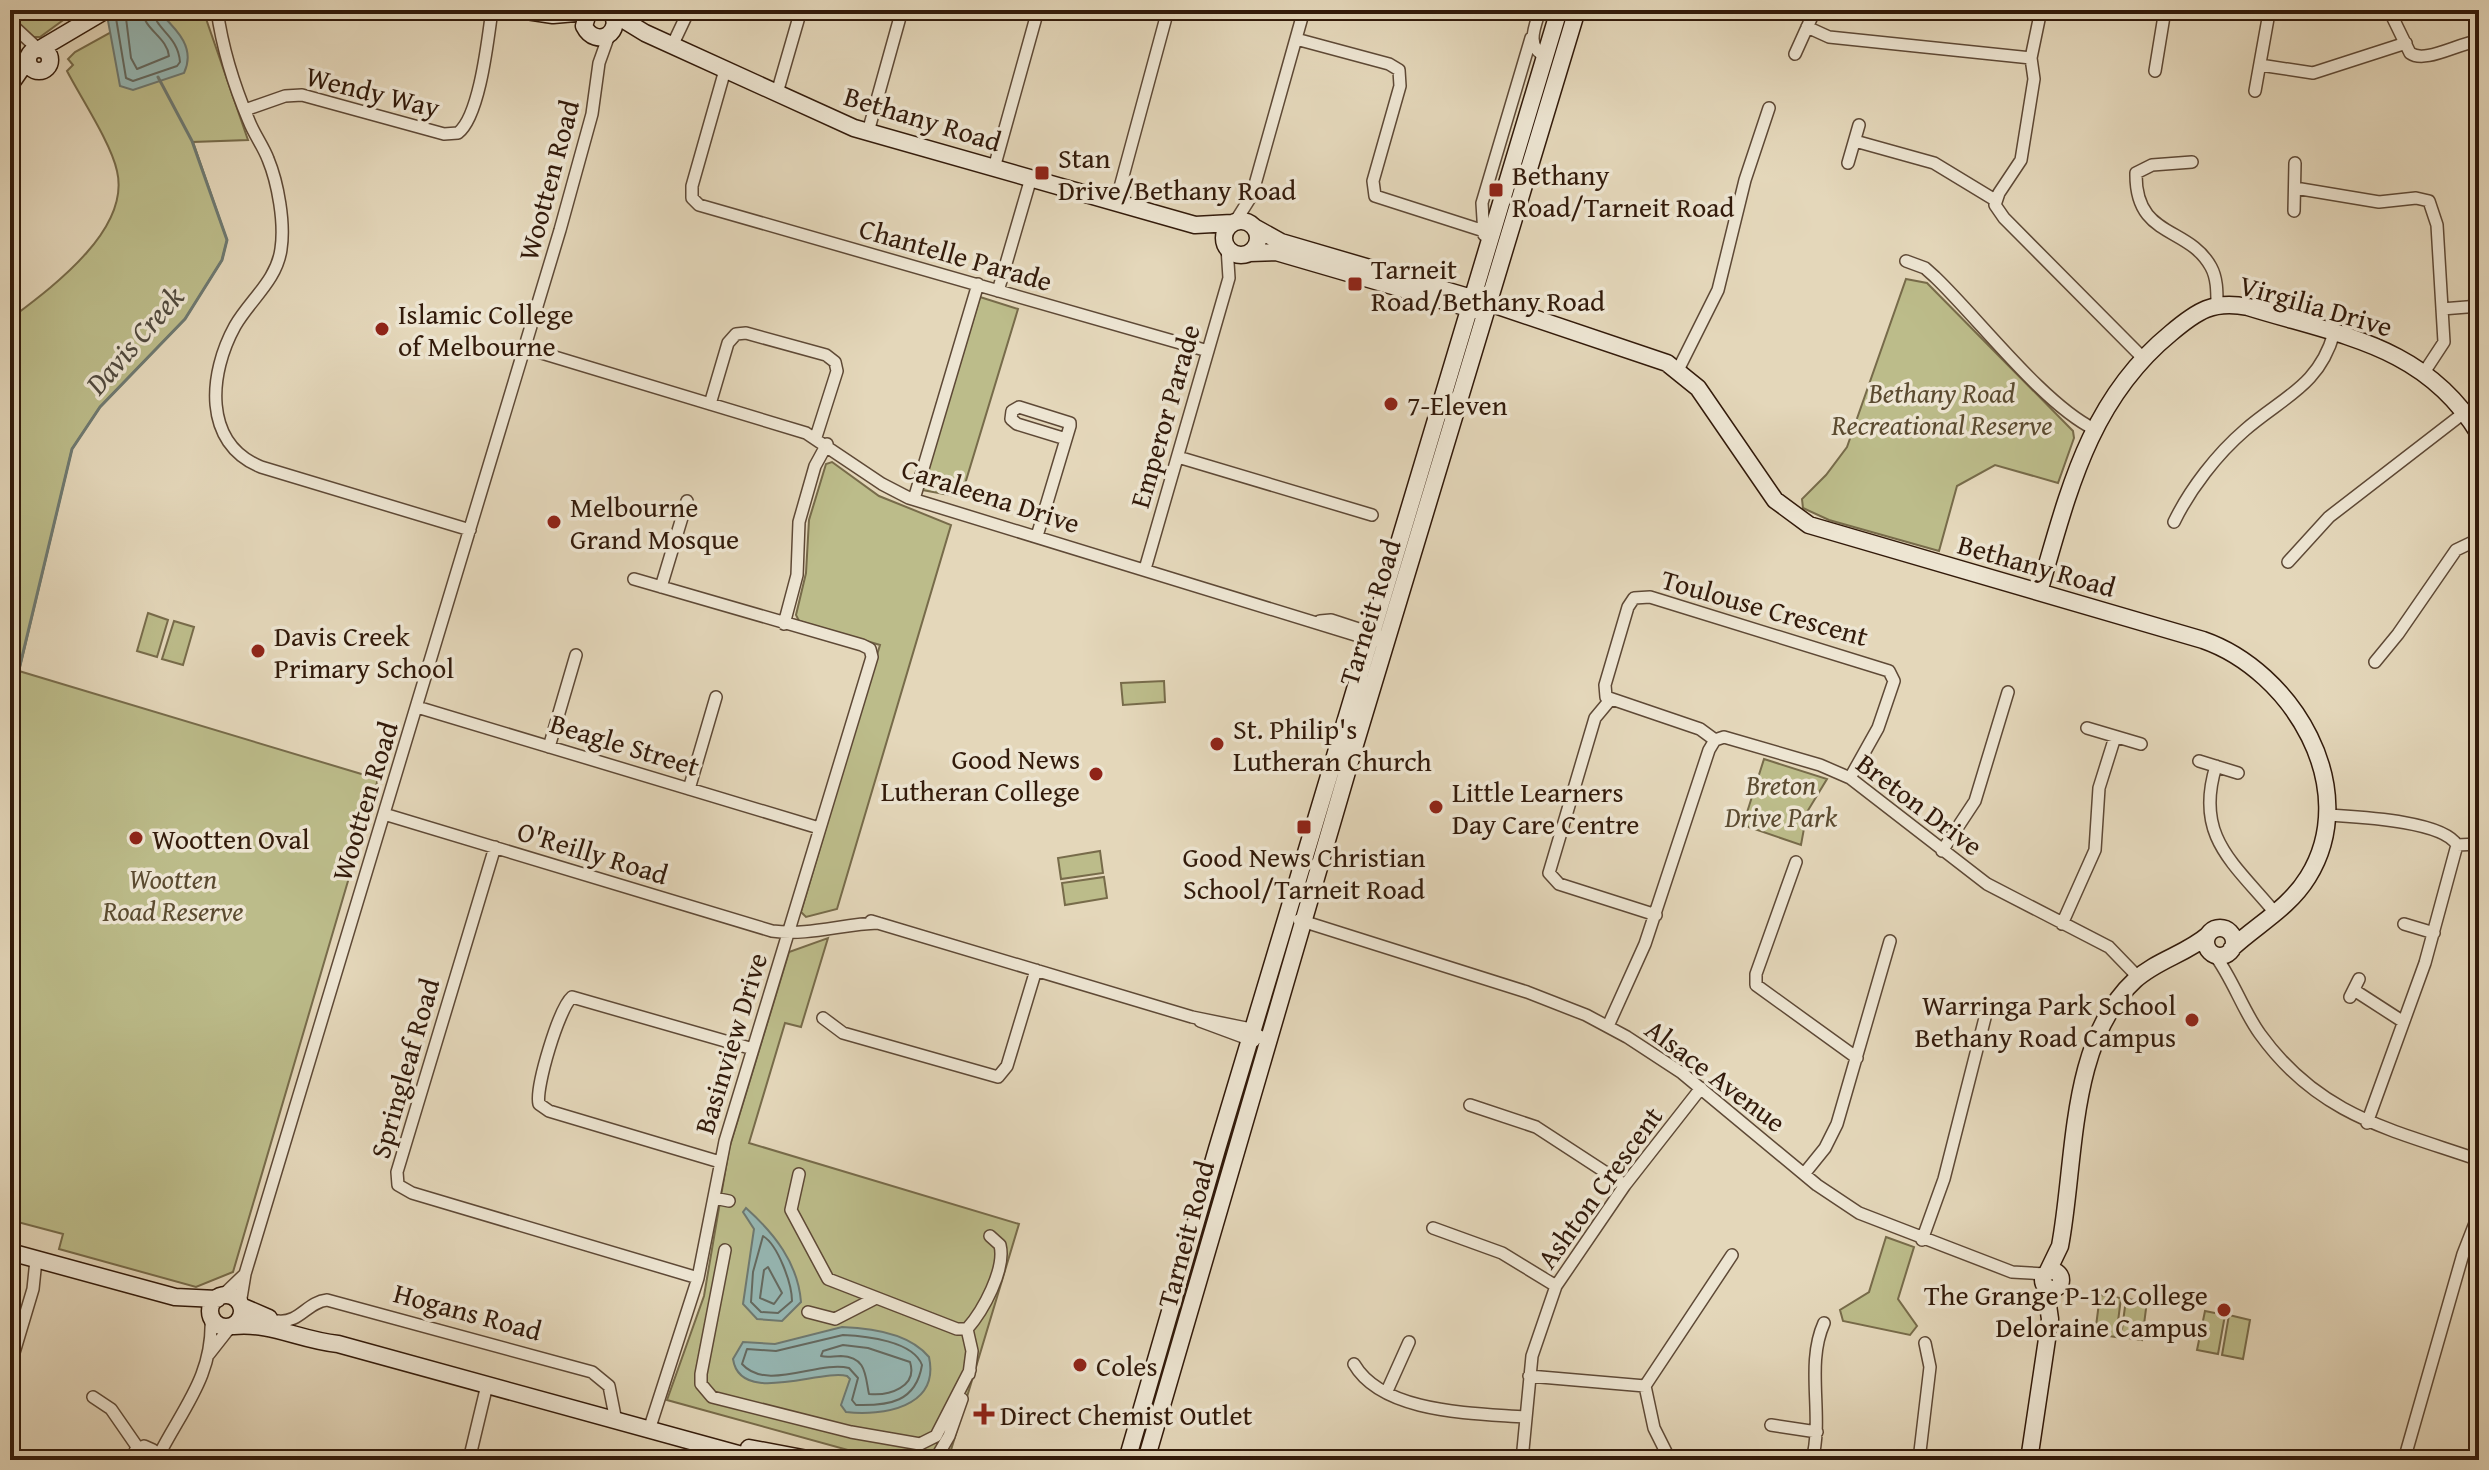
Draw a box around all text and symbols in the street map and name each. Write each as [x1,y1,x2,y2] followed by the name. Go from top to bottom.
[302,55,444,127] street label: Wendy Way
[839,75,1007,161] street label: Bethany Road
[507,95,589,265] street label: Wootten Road
[1058,137,1296,210] place label: Stan Drive/Bethany Road
[1512,154,1735,227] place label: Bethany Road/Tarneit Road
[1033,164,1051,182] marker: Stan Drive/Bethany Road
[1487,181,1505,199] marker: Bethany Road/Tarneit Road
[855,207,1057,301] street label: Chantelle Parade
[1371,248,1605,321] place label: Tarneit Road/Bethany Road
[2235,264,2397,346] street label: Virgilia Drive
[1346,275,1364,293] marker: Tarneit Road/Bethany Road
[74,276,194,405] water label: Davis Creek
[398,293,574,366] place label: Islamic College of Melbourne
[1118,319,1210,513] street label: Emperor Parade
[373,320,391,338] marker: Islamic College of Melbourne
[1831,372,2052,445] park label: Bethany Road Recreational Reserve
[1407,384,1508,425] place label: 7-Eleven
[1382,395,1400,413] marker: 7-Eleven
[897,447,1085,543] street label: Caraleena Drive
[570,486,739,559] place label: Melbourne Grand Mosque
[545,513,563,531] marker: Melbourne Grand Mosque
[1953,523,2121,607] street label: Bethany Road
[1327,534,1411,690] street label: Tarneit Road
[1657,558,1873,656] street label: Toulouse Crescent
[274,615,454,688] place label: Davis Creek Primary School
[249,642,267,660] marker: Davis Creek Primary School
[545,702,705,786] street label: Beagle Street
[1233,708,1432,781] place label: St. Philip's Lutheran Church
[320,716,408,886] street label: Wootten Road
[1208,735,1226,753] marker: St. Philip's Lutheran Church
[881,738,1080,811] place label: Good News Lutheran College
[1848,743,1992,865] street label: Breton Drive
[1724,764,1837,837] park label: Breton Drive Park
[1087,765,1105,783] marker: Good News Lutheran College
[1452,771,1639,844] place label: Little Learners Day Care Centre
[1427,798,1445,816] marker: Little Learners Day Care Centre
[513,810,674,894] street label: O'Reilly Road
[152,818,310,859] place label: Wootten Oval
[1295,818,1313,836] marker: Good News Christian School/Tarneit Road
[127,829,145,847] marker: Wootten Oval
[1183,836,1426,909] place label: Good News Christian School/Tarneit Road
[102,858,243,931] park label: Wootten Road Reserve
[683,947,777,1139] street label: Basinview Drive
[359,973,449,1163] street label: Springleaf Road
[1915,984,2176,1057] place label: Warringa Park School Bethany Road Campus
[1637,1008,1795,1142] street label: Alsace Avenue
[2183,1011,2201,1029] marker: Warringa Park School Bethany Road Campus
[1526,1097,1672,1277] street label: Ashton Crescent
[1146,1156,1224,1312] street label: Tarneit Road
[389,1272,547,1350] street label: Hogans Road
[1924,1274,2208,1347] place label: The Grange P-12 College Deloraine Campus
[2215,1301,2233,1319] marker: The Grange P-12 College Deloraine Campus
[1096,1345,1158,1386] place label: Coles
[1071,1356,1089,1374] marker: Coles
[1000,1394,1253,1435] place label: Direct Chemist Outlet
[975,1405,993,1423] marker: Direct Chemist Outlet

